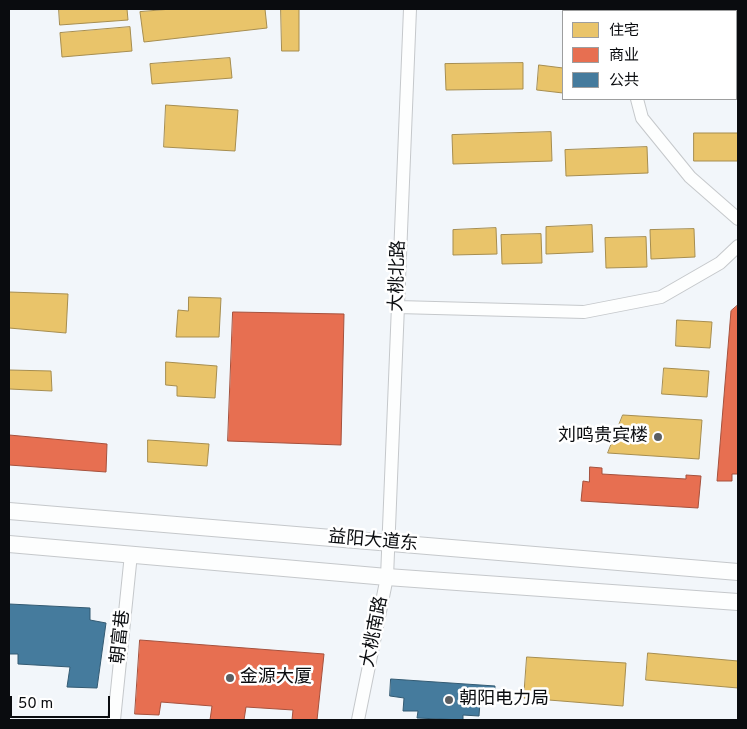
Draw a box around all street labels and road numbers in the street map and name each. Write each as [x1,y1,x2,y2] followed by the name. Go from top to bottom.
[387,240,411,312] street label: 大桃北路
[327,527,419,557] street label: 益阳大道东
[359,595,393,669] street label: 大桃南路
[108,609,136,665] street label: 朝富巷

